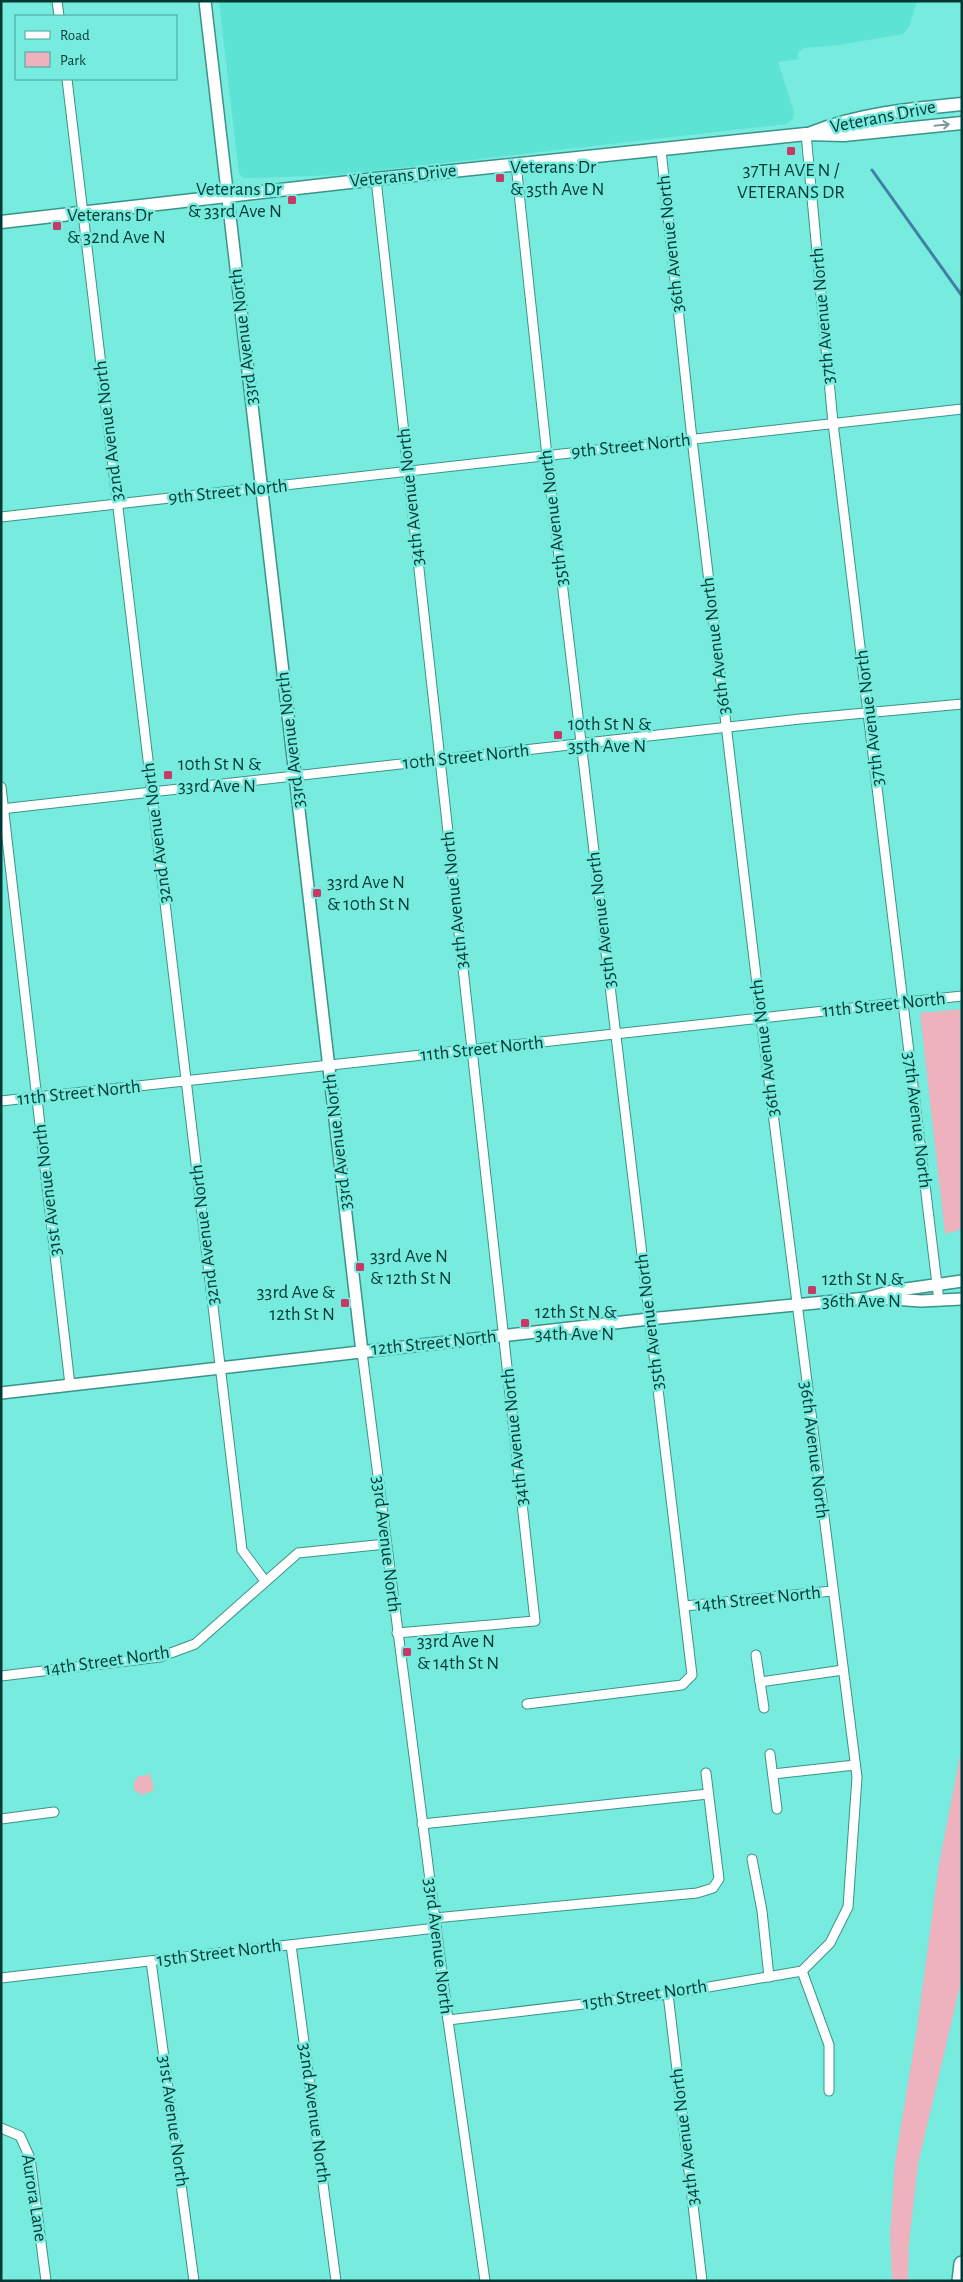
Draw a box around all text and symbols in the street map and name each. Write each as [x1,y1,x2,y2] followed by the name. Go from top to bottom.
[15,15,178,80] legend
[60,28,90,43] text: Road
[60,53,86,68] text: Park
[829,97,937,137] street label: Veterans Drive
[933,121,949,130] one-way arrow
[785,145,797,157] marker: 37TH AVE N / VETERANS DR
[510,158,604,199] place label: Veterans Dr & 35th Ave N
[349,161,457,191] street label: Veterans Drive
[737,161,845,202] place label: 37TH AVE N / VETERANS DR
[494,172,506,184] marker: Veterans Dr & 35th Ave N
[654,174,688,314] street label: 36th Avenue North
[188,180,282,221] place label: Veterans Dr & 33rd Ave N
[286,194,298,206] marker: Veterans Dr & 33rd Ave N
[67,206,166,247] place label: Veterans Dr & 32nd Ave N
[51,220,63,232] marker: Veterans Dr & 32nd Ave N
[808,247,838,385] street label: 37th Avenue North
[226,268,262,406] street label: 33rd Avenue North
[91,360,127,502] street label: 32nd Avenue North
[394,427,428,567] street label: 34th Avenue North
[570,430,692,462] street label: 9th Street North
[536,449,572,587] street label: 35th Avenue North
[167,476,289,508] street label: 9th Street North
[698,576,734,716] street label: 36th Avenue North
[852,649,888,787] street label: 37th Avenue North
[273,671,309,809] street label: 33rd Avenue North
[568,715,651,756] place label: 10th St N & 35th Ave N
[552,729,564,741] marker: 10th St N & 35th Ave N
[402,741,530,773] street label: 10th Street North
[178,755,261,796] place label: 10th St N & 33rd Ave N
[139,762,175,904] street label: 32nd Avenue North
[162,769,174,781] marker: 10th St N & 33rd Ave N
[438,830,472,970] street label: 34th Avenue North
[584,851,620,989] street label: 35th Avenue North
[327,873,410,914] place label: 33rd Ave N & 10th St N
[311,887,323,899] marker: 33rd Ave N & 10th St N
[747,978,783,1118] street label: 36th Avenue North
[821,989,947,1021] street label: 11th Street North
[419,1033,545,1065] street label: 11th Street North
[899,1051,935,1189] street label: 37th Avenue North
[320,1073,356,1211] street label: 33rd Avenue North
[16,1077,142,1109] street label: 11th Street North
[30,1123,66,1257] street label: 31st Avenue North
[187,1164,223,1306] street label: 32nd Avenue North
[370,1247,452,1288] place label: 33rd Ave N & 12th St N
[632,1253,668,1391] street label: 35th Avenue North
[354,1261,366,1273] marker: 33rd Ave N & 12th St N
[822,1270,904,1311] place label: 12th St N & 36th Ave N
[257,1283,335,1324] place label: 33rd Ave & 12th St N
[806,1284,818,1296] marker: 12th St N & 36th Ave N
[339,1297,351,1309] marker: 33rd Ave & 12th St N
[535,1303,617,1344] place label: 12th St N & 34th Ave N
[519,1317,531,1329] marker: 12th St N & 34th Ave N
[370,1327,498,1359] street label: 12th Street North
[498,1367,532,1507] street label: 34th Avenue North
[796,1380,832,1520] street label: 36th Avenue North
[368,1475,404,1613] street label: 33rd Avenue North
[694,1583,822,1615] street label: 14th Street North
[417,1632,499,1673] place label: 33rd Ave N & 14th St N
[43,1643,171,1679] street label: 14th Street North
[401,1646,413,1658] marker: 33rd Ave N & 14th St N
[420,1877,456,2015] street label: 33rd Avenue North
[156,1936,282,1970] street label: 15th Street North
[582,1977,708,2013] street label: 15th Street North
[295,2042,333,2184] street label: 32nd Avenue North
[154,2054,192,2188] street label: 31st Avenue North
[667,2067,703,2207] street label: 34th Avenue North
[18,2153,50,2243] street label: Aurora Lane

